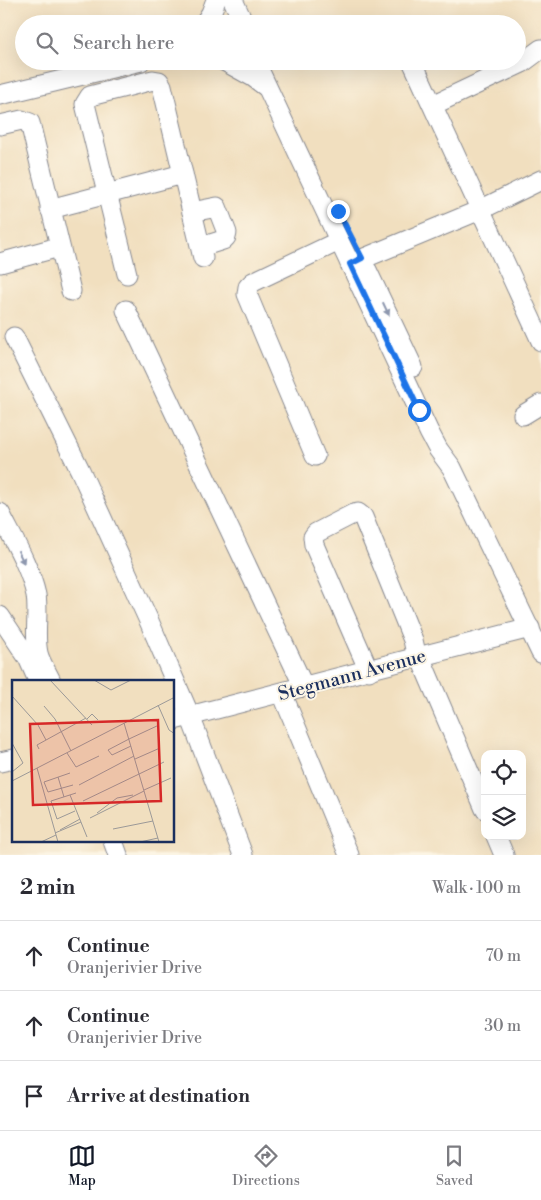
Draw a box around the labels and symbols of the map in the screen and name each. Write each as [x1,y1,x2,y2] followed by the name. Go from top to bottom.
[327,200,350,223] route end
[382,302,390,316] one-way arrow
[408,399,431,422] route start
[18,550,26,564] one-way arrow
[275,644,429,706] street label: Stegmann Avenue
[12,680,175,842] inset map

